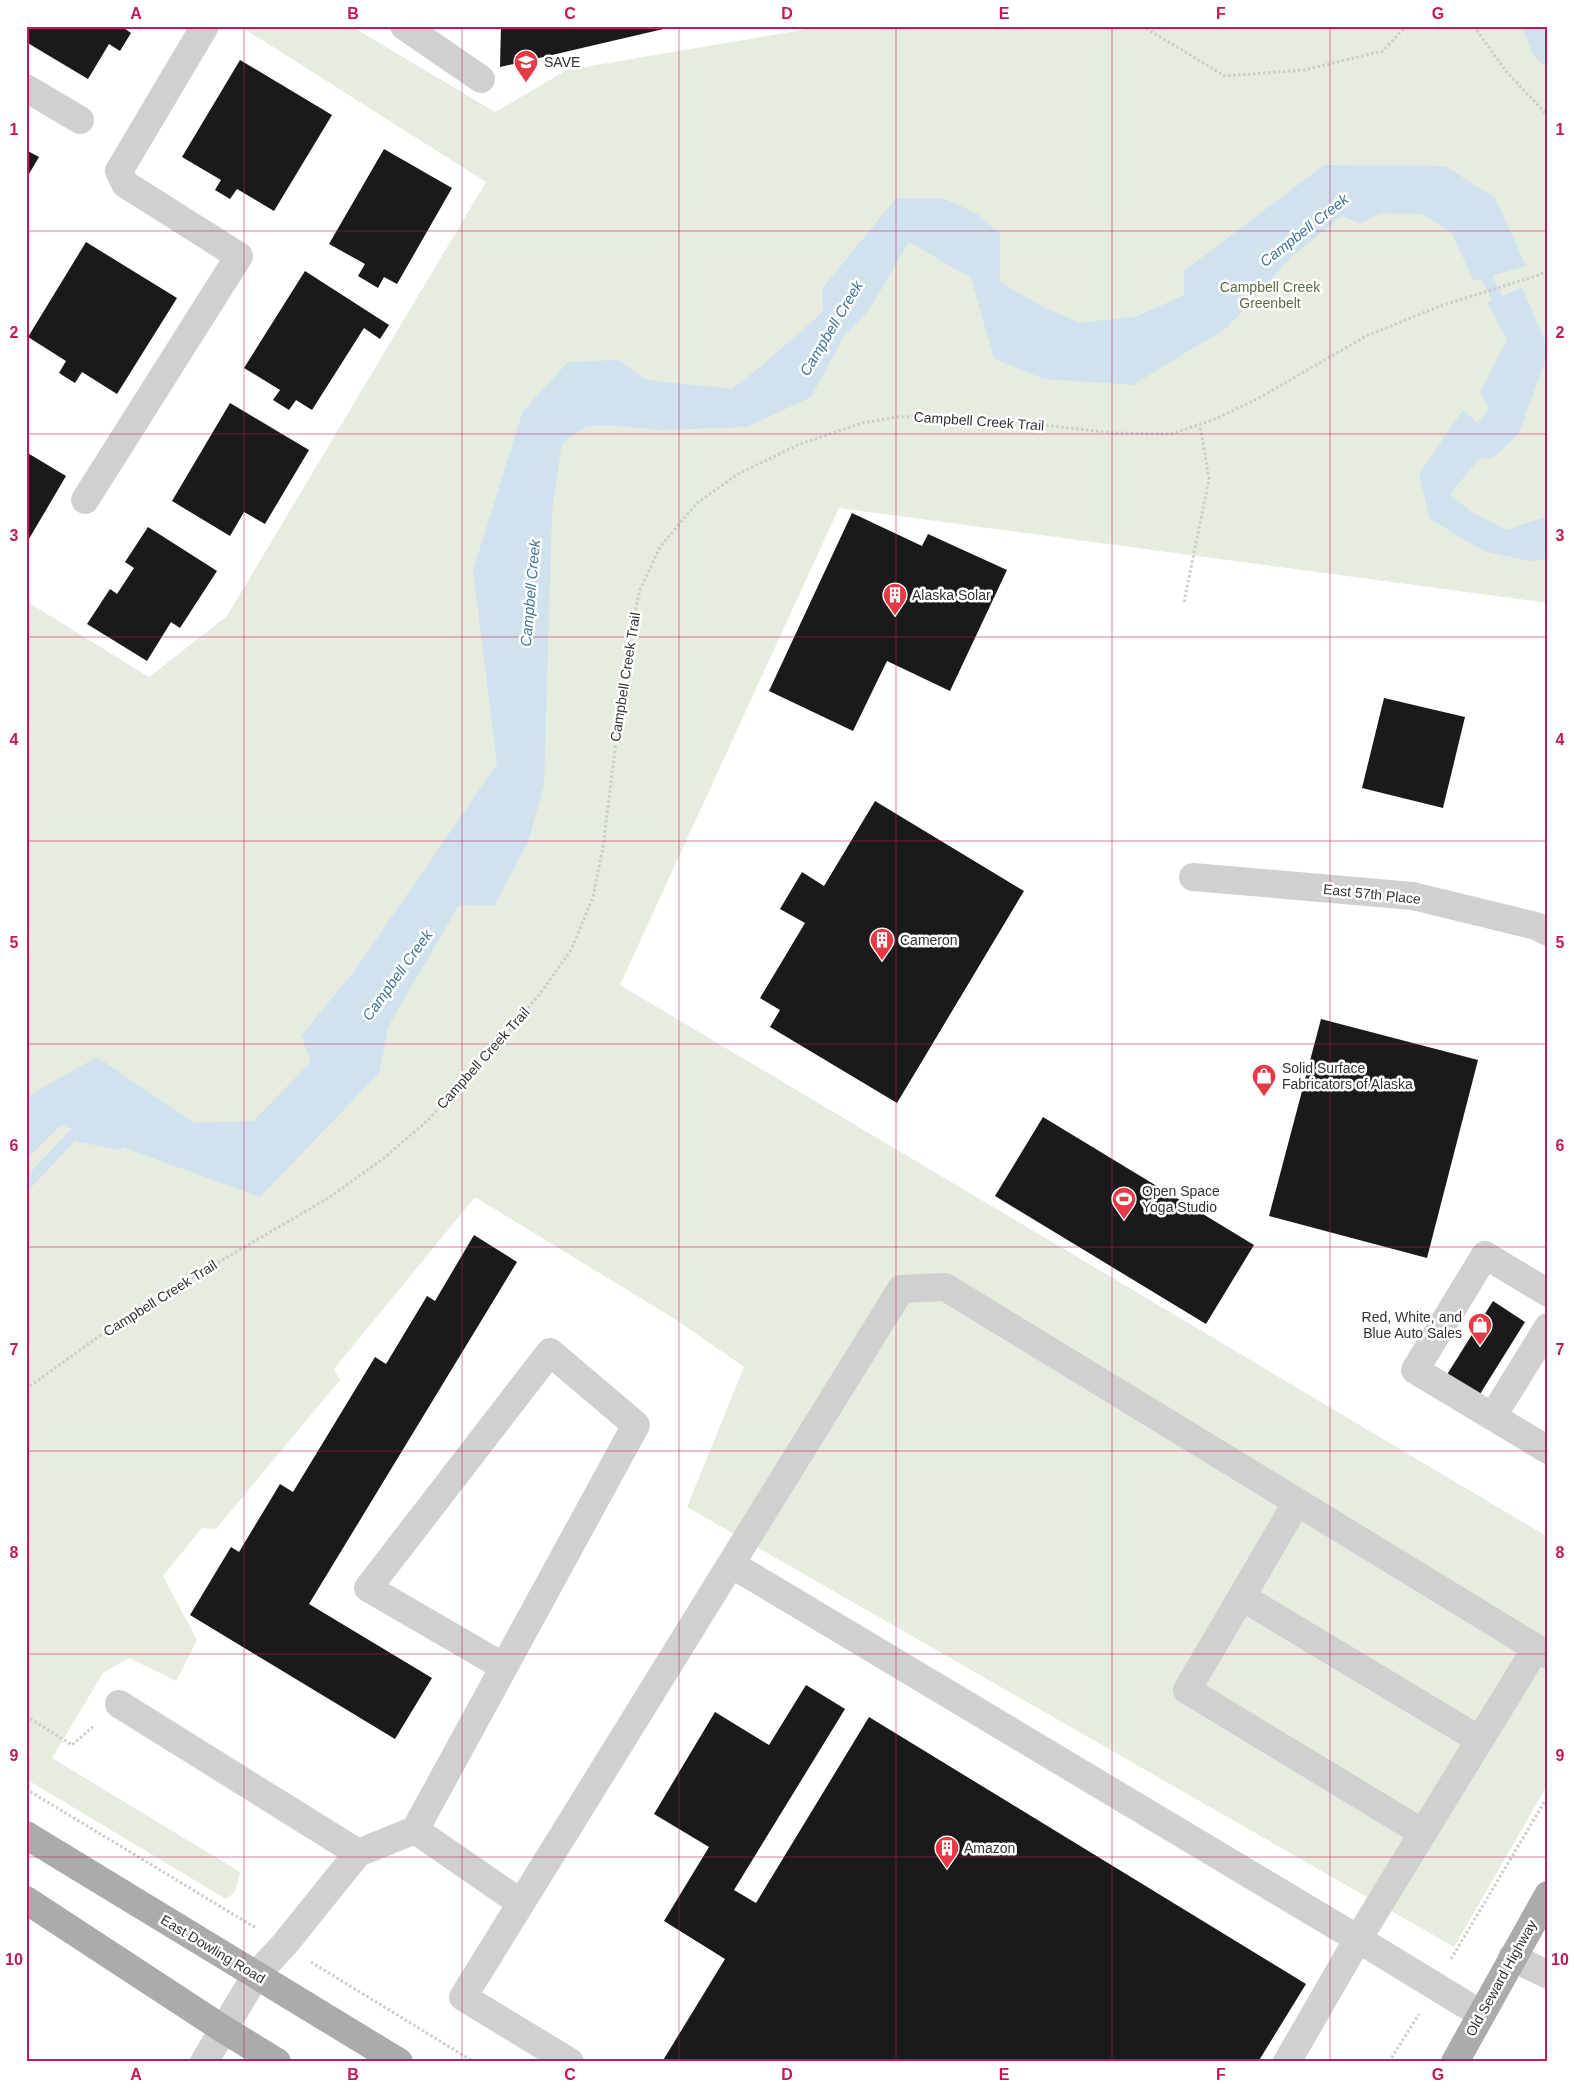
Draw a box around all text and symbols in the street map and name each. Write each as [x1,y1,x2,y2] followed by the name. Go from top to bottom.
[130,5,142,22] text: A
[347,5,359,22] text: B
[564,5,576,22] text: C
[781,5,793,22] text: D
[999,5,1010,22] text: E
[1216,5,1226,22] text: F
[1432,5,1444,22] text: G
[513,49,539,83] school or university icon: SAVE
[544,54,580,70] place label: SAVE
[10,121,19,138] text: 1
[1556,121,1565,138] text: 1
[1256,189,1353,270] water label: Campbell Creek
[796,276,867,378] water label: Campbell Creek
[1220,279,1321,311] park label: Campbell Creek Greenbelt
[10,324,19,341] text: 2
[1556,324,1565,341] text: 2
[913,408,1045,434] street label: Campbell Creek Trail
[10,527,19,544] text: 3
[1556,527,1565,544] text: 3
[517,537,543,647] water label: Campbell Creek
[882,582,908,616] building icon: Alaska Solar
[912,587,991,603] place label: Alaska Solar
[607,611,643,743] street label: Campbell Creek Trail
[10,731,19,748] text: 4
[1556,731,1565,748] text: 4
[1322,881,1422,907] street label: East 57th Place
[359,925,436,1023] water label: Campbell Creek
[869,927,895,961] building icon: Cameron
[900,932,958,948] place label: Cameron
[10,934,19,951] text: 5
[1556,934,1565,951] text: 5
[433,1004,533,1112] street label: Campbell Creek Trail
[1282,1060,1413,1092] place label: Solid Surface Fabricators of Alaska
[1251,1063,1277,1097] shop icon: Solid Surface Fabricators of Alaska
[10,1137,19,1154] text: 6
[1556,1137,1565,1154] text: 6
[1142,1183,1220,1215] place label: Open Space Yoga Studio
[1111,1186,1137,1220] sports icon: Open Space Yoga Studio
[100,1257,220,1339] street label: Campbell Creek Trail
[1362,1309,1462,1341] place label: Red, White, and Blue Auto Sales
[1467,1312,1493,1346] shop icon: Red, White, and Blue Auto Sales
[10,1341,19,1358] text: 7
[1556,1341,1565,1358] text: 7
[10,1544,19,1561] text: 8
[1556,1544,1565,1561] text: 8
[10,1747,19,1764] text: 9
[1556,1747,1565,1764] text: 9
[934,1835,960,1869] building icon: Amazon
[964,1840,1015,1856] place label: Amazon
[158,1911,268,1987] street label: East Dowling Road
[1462,1917,1540,2039] street label: Old Seward Highway
[5,1951,23,1968] text: 10
[1551,1951,1569,1968] text: 10
[130,2066,142,2083] text: A
[347,2066,359,2083] text: B
[564,2066,576,2083] text: C
[781,2066,793,2083] text: D
[999,2066,1010,2083] text: E
[1216,2066,1226,2083] text: F
[1432,2066,1444,2083] text: G

